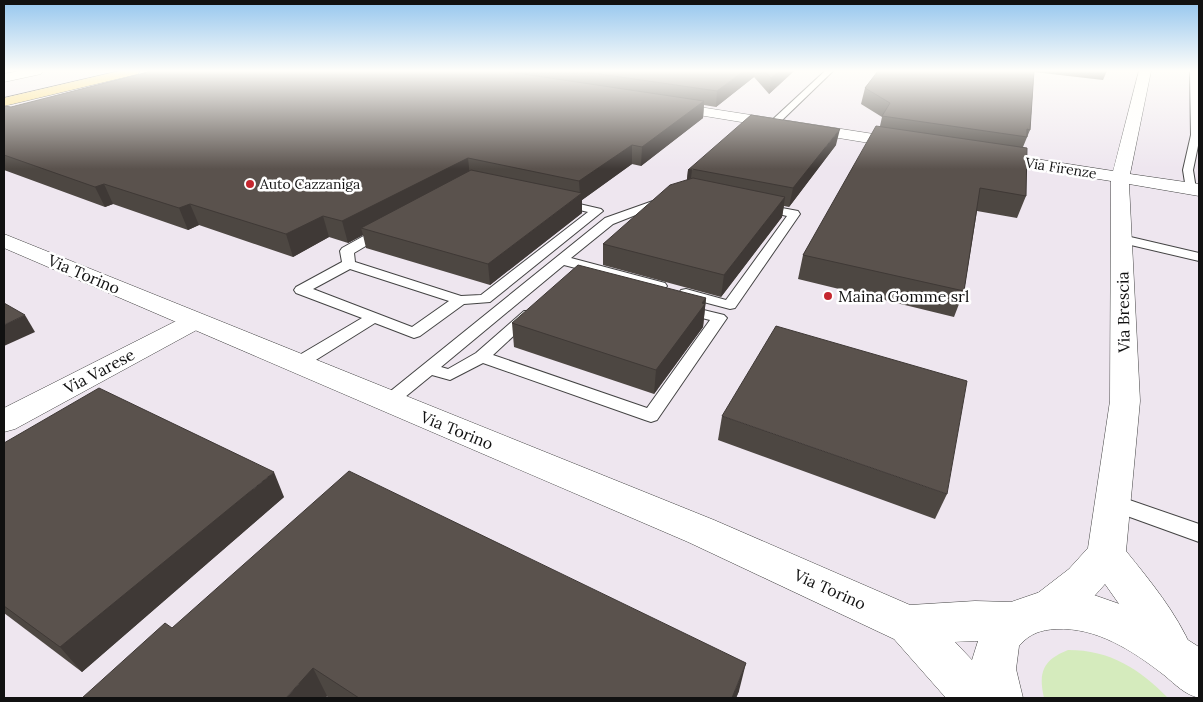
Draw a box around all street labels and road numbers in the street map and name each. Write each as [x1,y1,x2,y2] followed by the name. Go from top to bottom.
[1023,153,1098,183] street label: Via Firenze
[44,249,123,298] street label: Via Torino
[1112,271,1134,354] street label: Via Brescia
[59,344,138,398] street label: Via Varese
[417,406,496,454] street label: Via Torino
[790,564,869,614] street label: Via Torino

